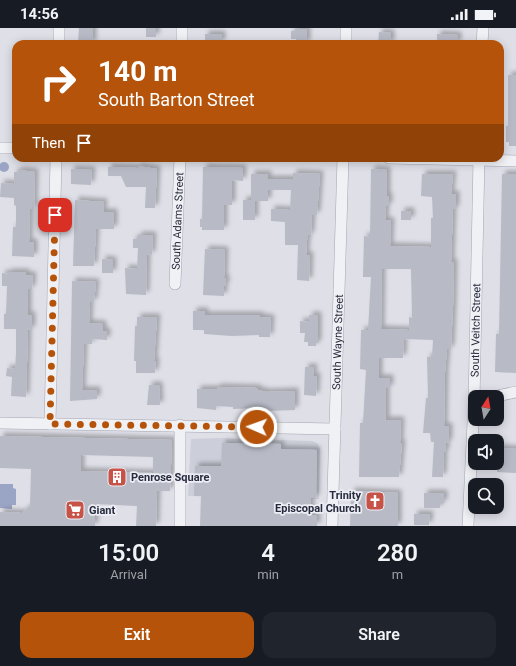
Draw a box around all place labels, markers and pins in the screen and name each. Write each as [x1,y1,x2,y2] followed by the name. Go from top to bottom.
[38,198,72,232] pin
[106,466,128,488] building icon: Penrose Square
[131,471,209,484] place label: Penrose Square
[275,489,361,515] place label: Trinity Episcopal Church
[364,490,386,512] church icon: Trinity Episcopal Church
[64,499,86,521] supermarket icon: Giant
[89,504,115,517] place label: Giant

